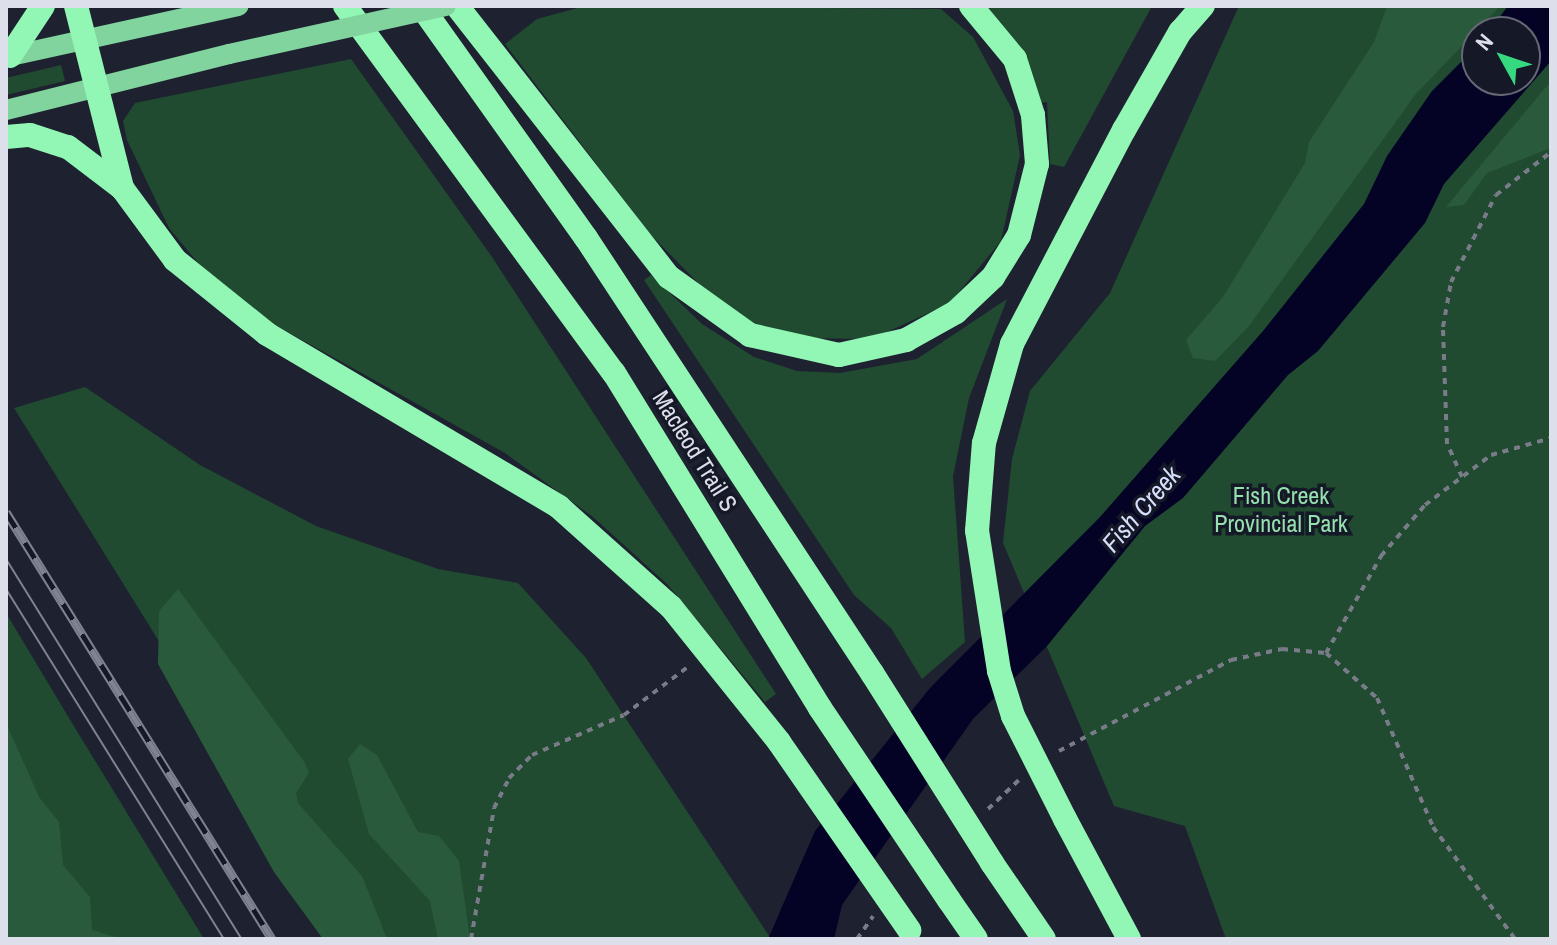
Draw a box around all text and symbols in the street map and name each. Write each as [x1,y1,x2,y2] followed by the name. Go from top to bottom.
[1461,16,1541,96] north arrow
[1468,27,1500,56] text: N
[646,385,744,517] street label: Macleod Trail S
[1095,459,1187,559] water label: Fish Creek
[1214,482,1348,538] park label: Fish Creek Provincial Park

